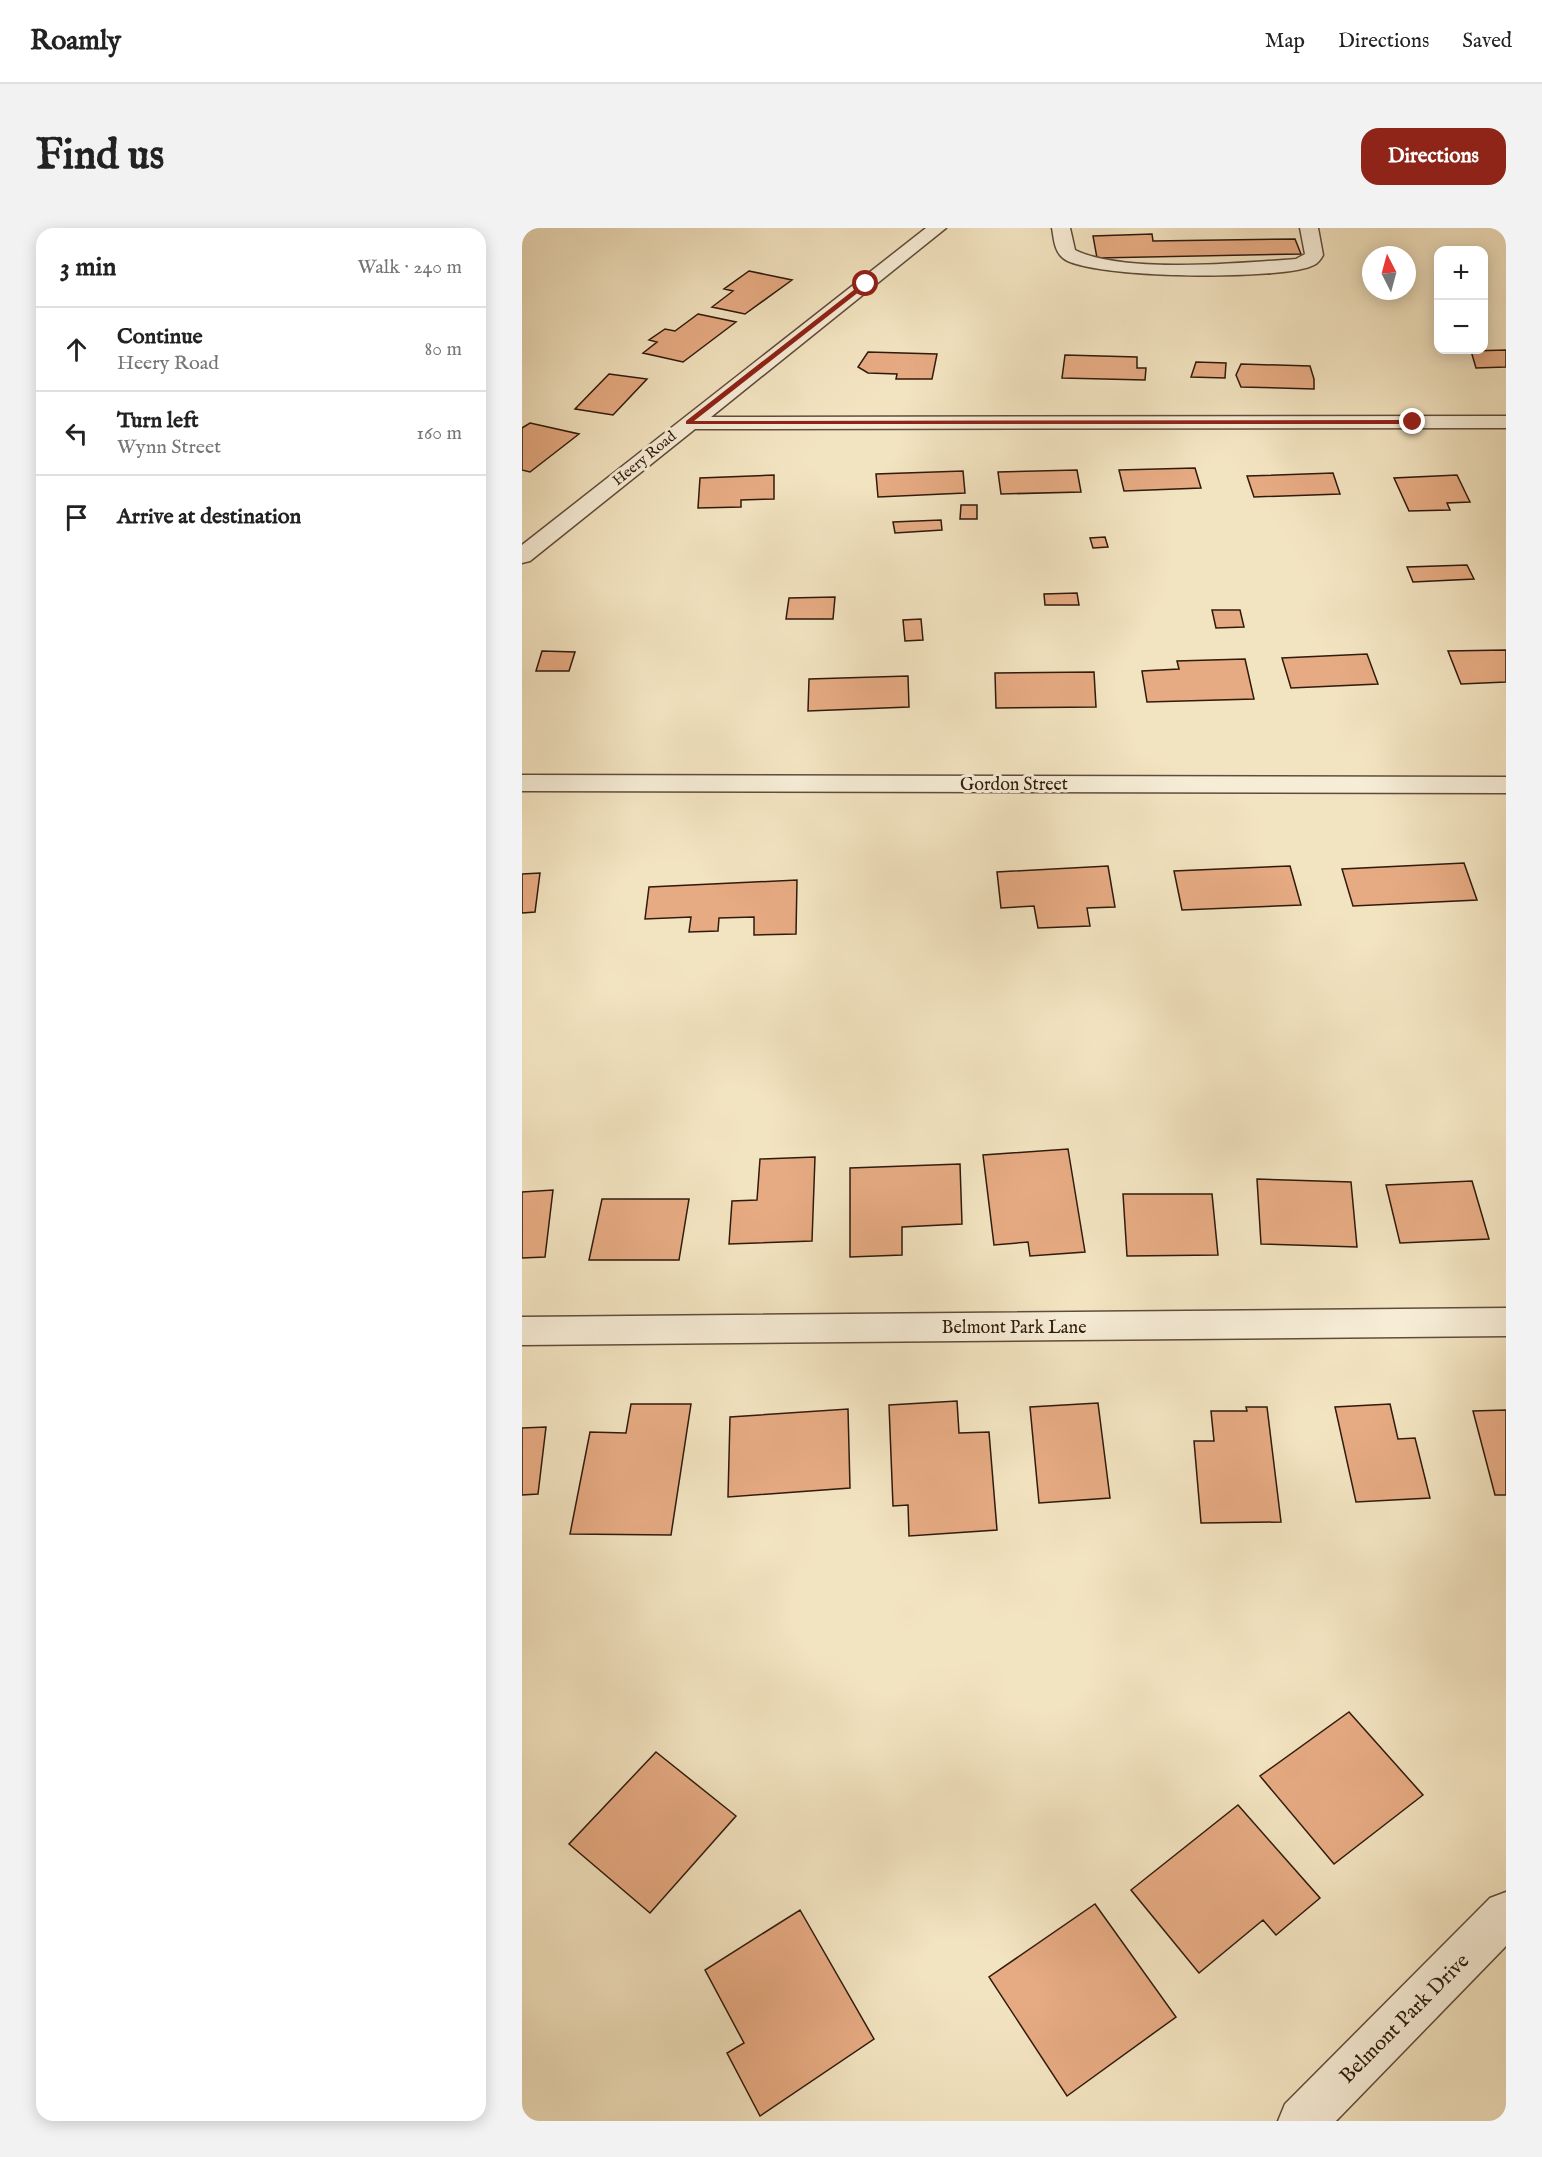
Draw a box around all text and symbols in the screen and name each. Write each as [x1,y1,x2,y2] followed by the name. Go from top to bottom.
[30,24,121,59] text: Roamly
[1265,28,1305,55] text: Map
[1338,28,1429,55] text: Directions
[1462,28,1512,55] text: Saved
[1361,128,1506,185] button: Directions
[36,130,164,183] text: Find us
[1362,246,1416,300] north arrow
[1434,246,1488,354] map controls
[1434,246,1488,300] button: +
[60,251,116,284] text: 3 min
[357,255,462,280] text: Walk · 240 m
[852,270,878,296] route start
[1434,300,1488,354] button: −
[117,323,203,351] text: Continue
[60,333,93,366] icon: ahead
[425,337,462,362] text: 80 m
[117,351,219,376] text: Heery Road
[117,407,199,435] text: Turn left
[1399,408,1425,434] route end
[60,417,93,450] icon: left
[416,421,462,446] text: 160 m
[609,426,681,490] street label: Heery Road
[117,435,221,460] text: Wynn Street
[60,501,93,534] icon: arrive
[117,503,301,531] text: Arrive at destination
[960,774,1068,797] street label: Gordon Street
[942,1317,1086,1340] street label: Belmont Park Lane
[1334,1948,1476,2090] street label: Belmont Park Drive

